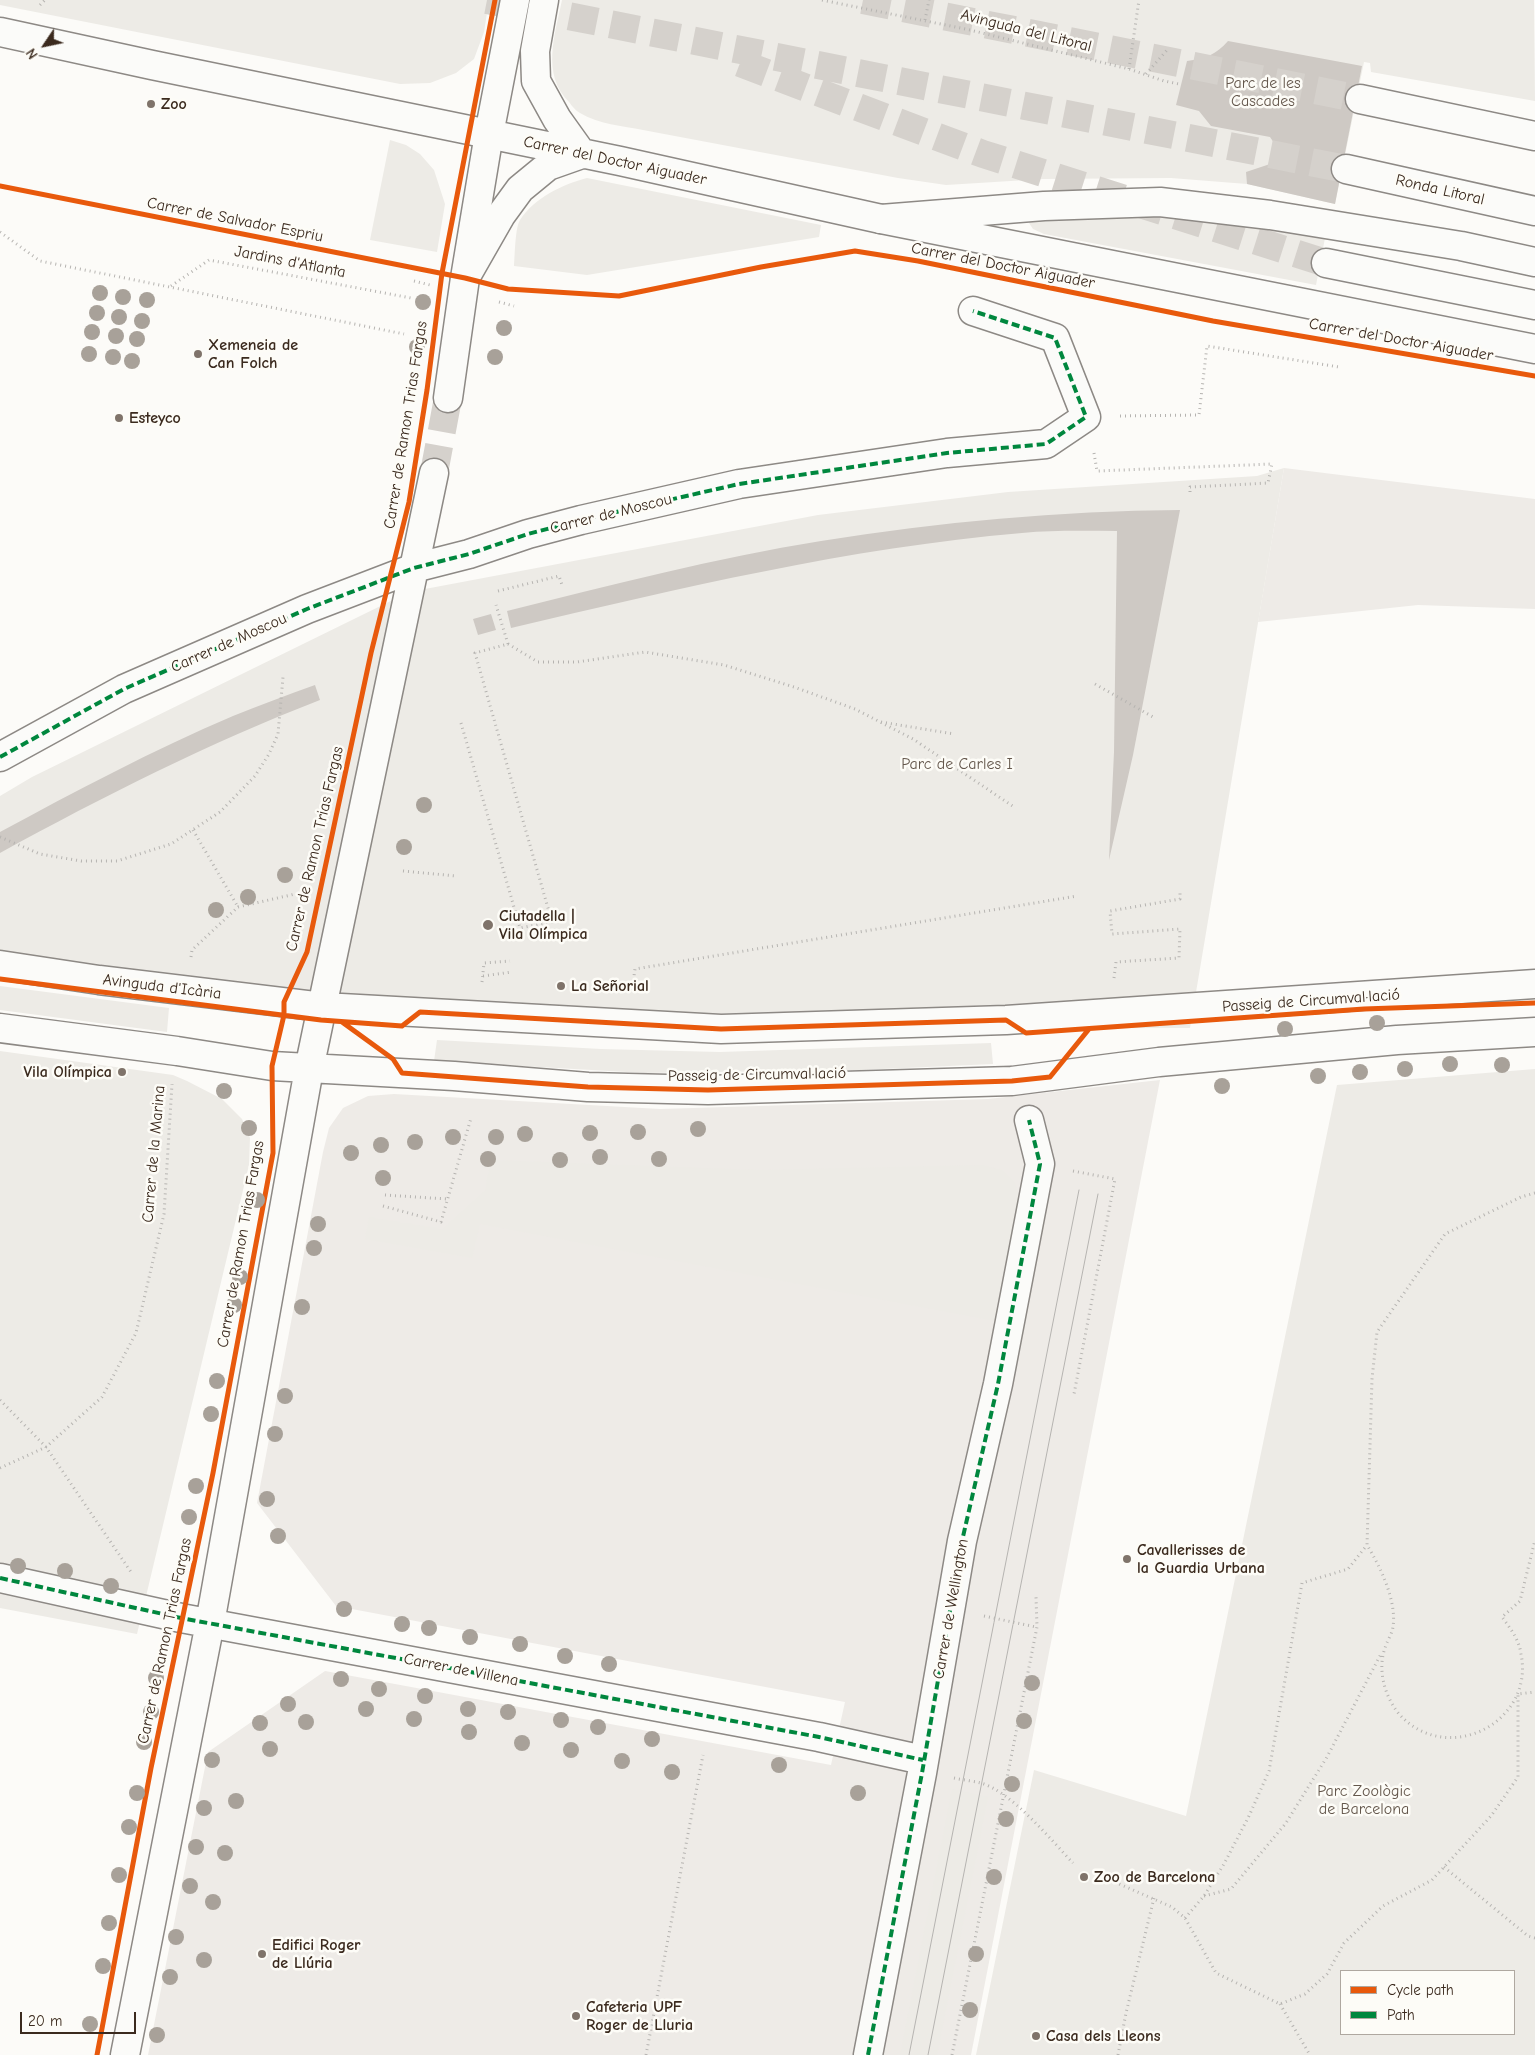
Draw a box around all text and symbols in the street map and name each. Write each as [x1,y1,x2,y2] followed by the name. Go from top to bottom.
[958,5,1094,57] street label: Avinguda del Litoral
[20,20,70,70] north arrow
[23,45,42,62] text: N
[1225,73,1301,111] park label: Parc de les Cascades
[161,94,187,114] place label: Zoo
[145,98,157,110] marker: Zoo
[522,132,708,190] street label: Carrer del Doctor Aiguader
[1394,170,1486,210] street label: Ronda Litoral
[145,194,325,246] street label: Carrer de Salvador Espriu
[910,239,1096,293] street label: Carrer del Doctor Aiguader
[233,242,347,282] street label: Jardins d'Atlanta
[1307,314,1495,366] street label: Carrer del Doctor Aiguader
[380,320,432,530] street label: Carrer de Ramon Trias Fargas
[208,335,298,373] place label: Xemeneia de Can Folch
[192,348,204,360] marker: Xemeneia de Can Folch
[129,408,181,428] place label: Esteyco
[113,412,125,424] marker: Esteyco
[548,490,674,538] street label: Carrer de Moscou
[168,609,290,677] street label: Carrer de Moscou
[282,745,348,953] street label: Carrer de Ramon Trias Fargas
[901,754,1013,774] park label: Parc de Carles I
[499,906,588,944] place label: Ciutadella | Vila Olímpica
[481,918,495,932] marker: Ciutadella | Vila Olímpica
[102,970,222,1004] street label: Avinguda d'Icària
[571,976,649,996] place label: La Señorial
[555,980,567,992] marker: La Señorial
[1222,985,1400,1017] street label: Passeig de Circumval·lació
[23,1062,112,1082] place label: Vila Olímpica
[668,1064,846,1086] street label: Passeig de Circumval·lació
[116,1066,128,1078] marker: Vila Olímpica
[138,1084,170,1224] street label: Carrer de la Marina
[213,1139,269,1349] street label: Carrer de Ramon Trias Fargas
[134,1536,196,1746] street label: Carrer de Ramon Trias Fargas
[929,1537,973,1681] street label: Carrer de Wellington
[1137,1540,1265,1578] place label: Cavallerisses de la Guardia Urbana
[1121,1553,1133,1565] marker: Cavallerisses de la Guardia Urbana
[402,1649,520,1691] street label: Carrer de Villena
[1317,1781,1411,1819] park label: Parc Zoològic de Barcelona
[1094,1867,1215,1887] place label: Zoo de Barcelona
[1078,1871,1090,1883] marker: Zoo de Barcelona
[272,1935,361,1973] place label: Edifici Roger de Llúria
[256,1948,268,1960] marker: Edifici Roger de Llúria
[1340,1970,1515,2035] legend
[1387,1981,1454,1999] text: Cycle path
[586,1997,693,2035] place label: Cafeteria UPF Roger de Lluria
[22,2002,139,2034] scale bar
[1387,2006,1415,2024] text: Path
[570,2010,582,2022] marker: Cafeteria UPF Roger de Lluria
[28,2012,62,2030] text: 20 m
[1046,2026,1160,2046] place label: Casa dels Lleons
[1030,2030,1042,2042] marker: Casa dels Lleons

